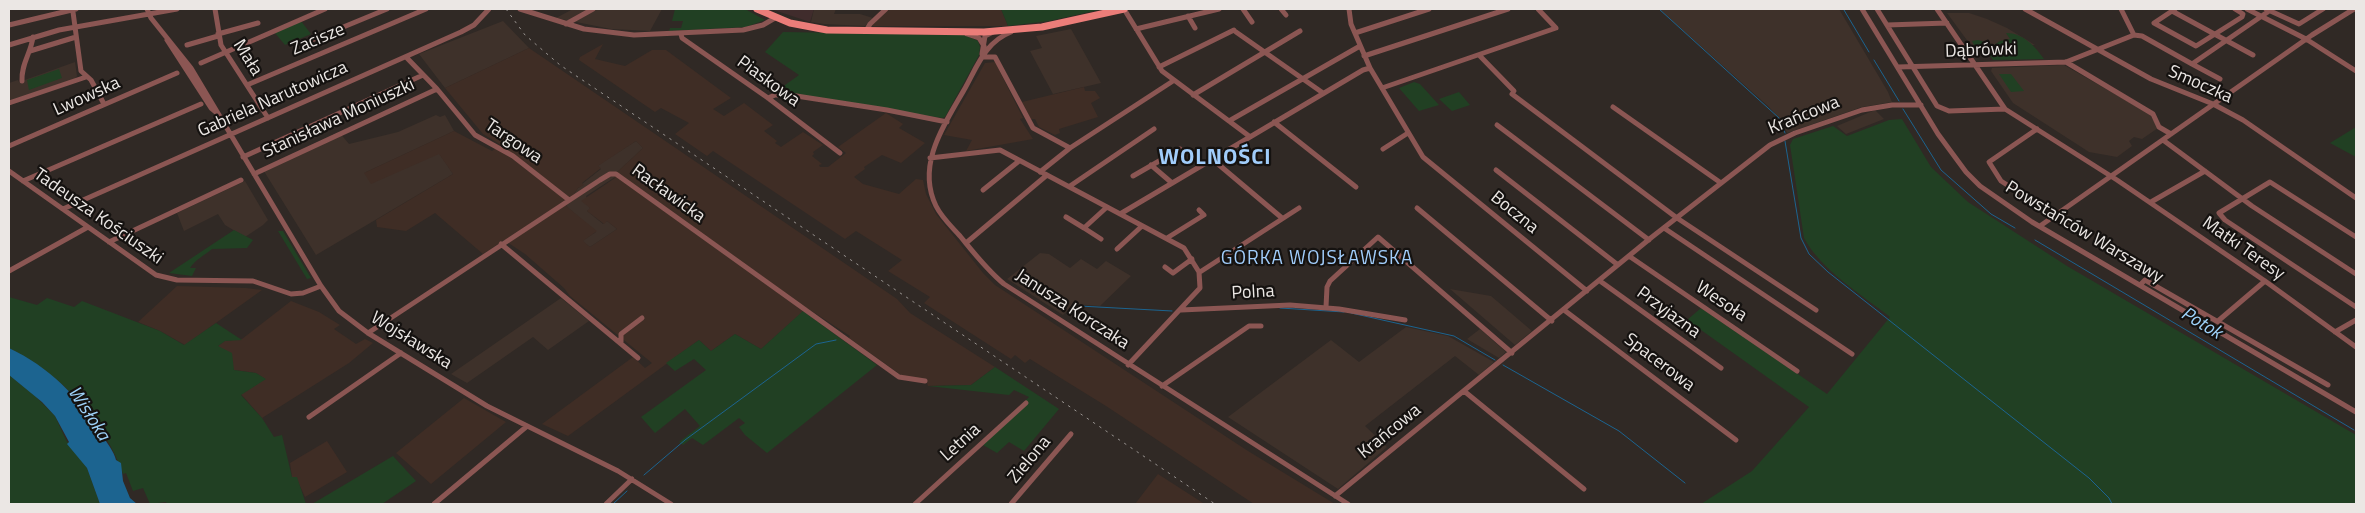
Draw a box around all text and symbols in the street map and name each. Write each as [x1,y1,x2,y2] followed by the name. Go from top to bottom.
[288,19,348,61] street label: Zacisze
[228,36,266,80] street label: Mała
[1945,39,2017,63] street label: Dąbrówki
[732,52,804,112] street label: Piaskowa
[195,57,351,143] street label: Gabriela Narutowicza
[2165,61,2235,109] street label: Smoczka
[50,73,124,121] street label: Lwowska
[260,74,418,164] street label: Stanisława Moniuszki
[1765,92,1843,140] street label: Krańcowa
[480,115,546,169] street label: Targowa
[1158,146,1272,172] district label: WOLNOŚCI
[627,160,709,228] street label: Racławicka
[29,164,167,270] street label: Tadeusza Kościuszki
[2001,177,2167,289] street label: Powstańców Warszawy
[1486,187,1542,239] street label: Boczna
[2198,213,2288,285] street label: Matki Teresy
[1219,248,1415,270] district label: GÓRKA WOJSŁAWSKA
[1011,265,1133,355] street label: Janusza Korczaka
[1691,277,1751,327] street label: Wesoła
[1231,281,1275,305] street label: Polna
[1632,283,1704,343] street label: Przyjazna
[2176,303,2226,345] water label: Potok
[366,308,456,374] street label: Wojsławska
[1619,329,1699,397] street label: Spacerowa
[62,383,114,445] water label: Wisłoka
[1354,400,1426,464] street label: Krańcowa
[936,419,986,467] street label: Letnia
[1004,432,1056,488] street label: Zielona

